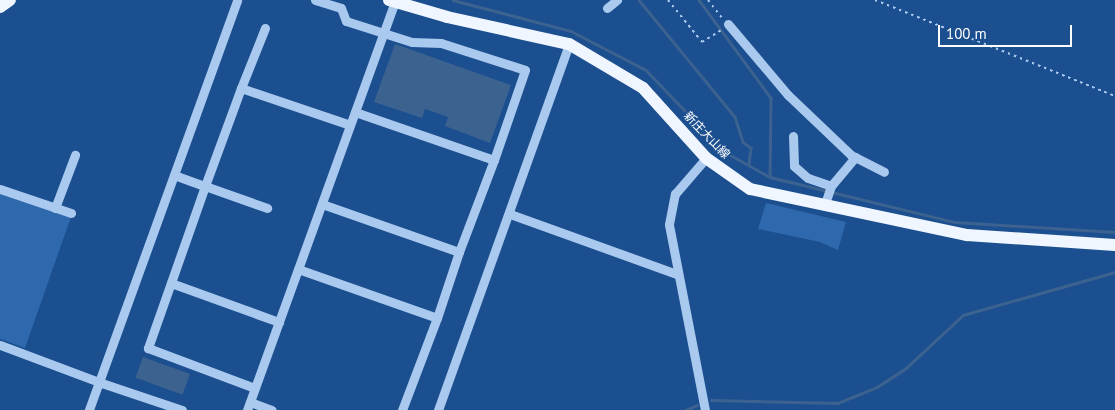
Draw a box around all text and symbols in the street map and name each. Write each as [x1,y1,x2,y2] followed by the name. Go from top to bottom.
[940,15,1074,47] scale bar
[946,24,987,43] text: 100 m
[681,108,733,162] street label: 新庄大山線

